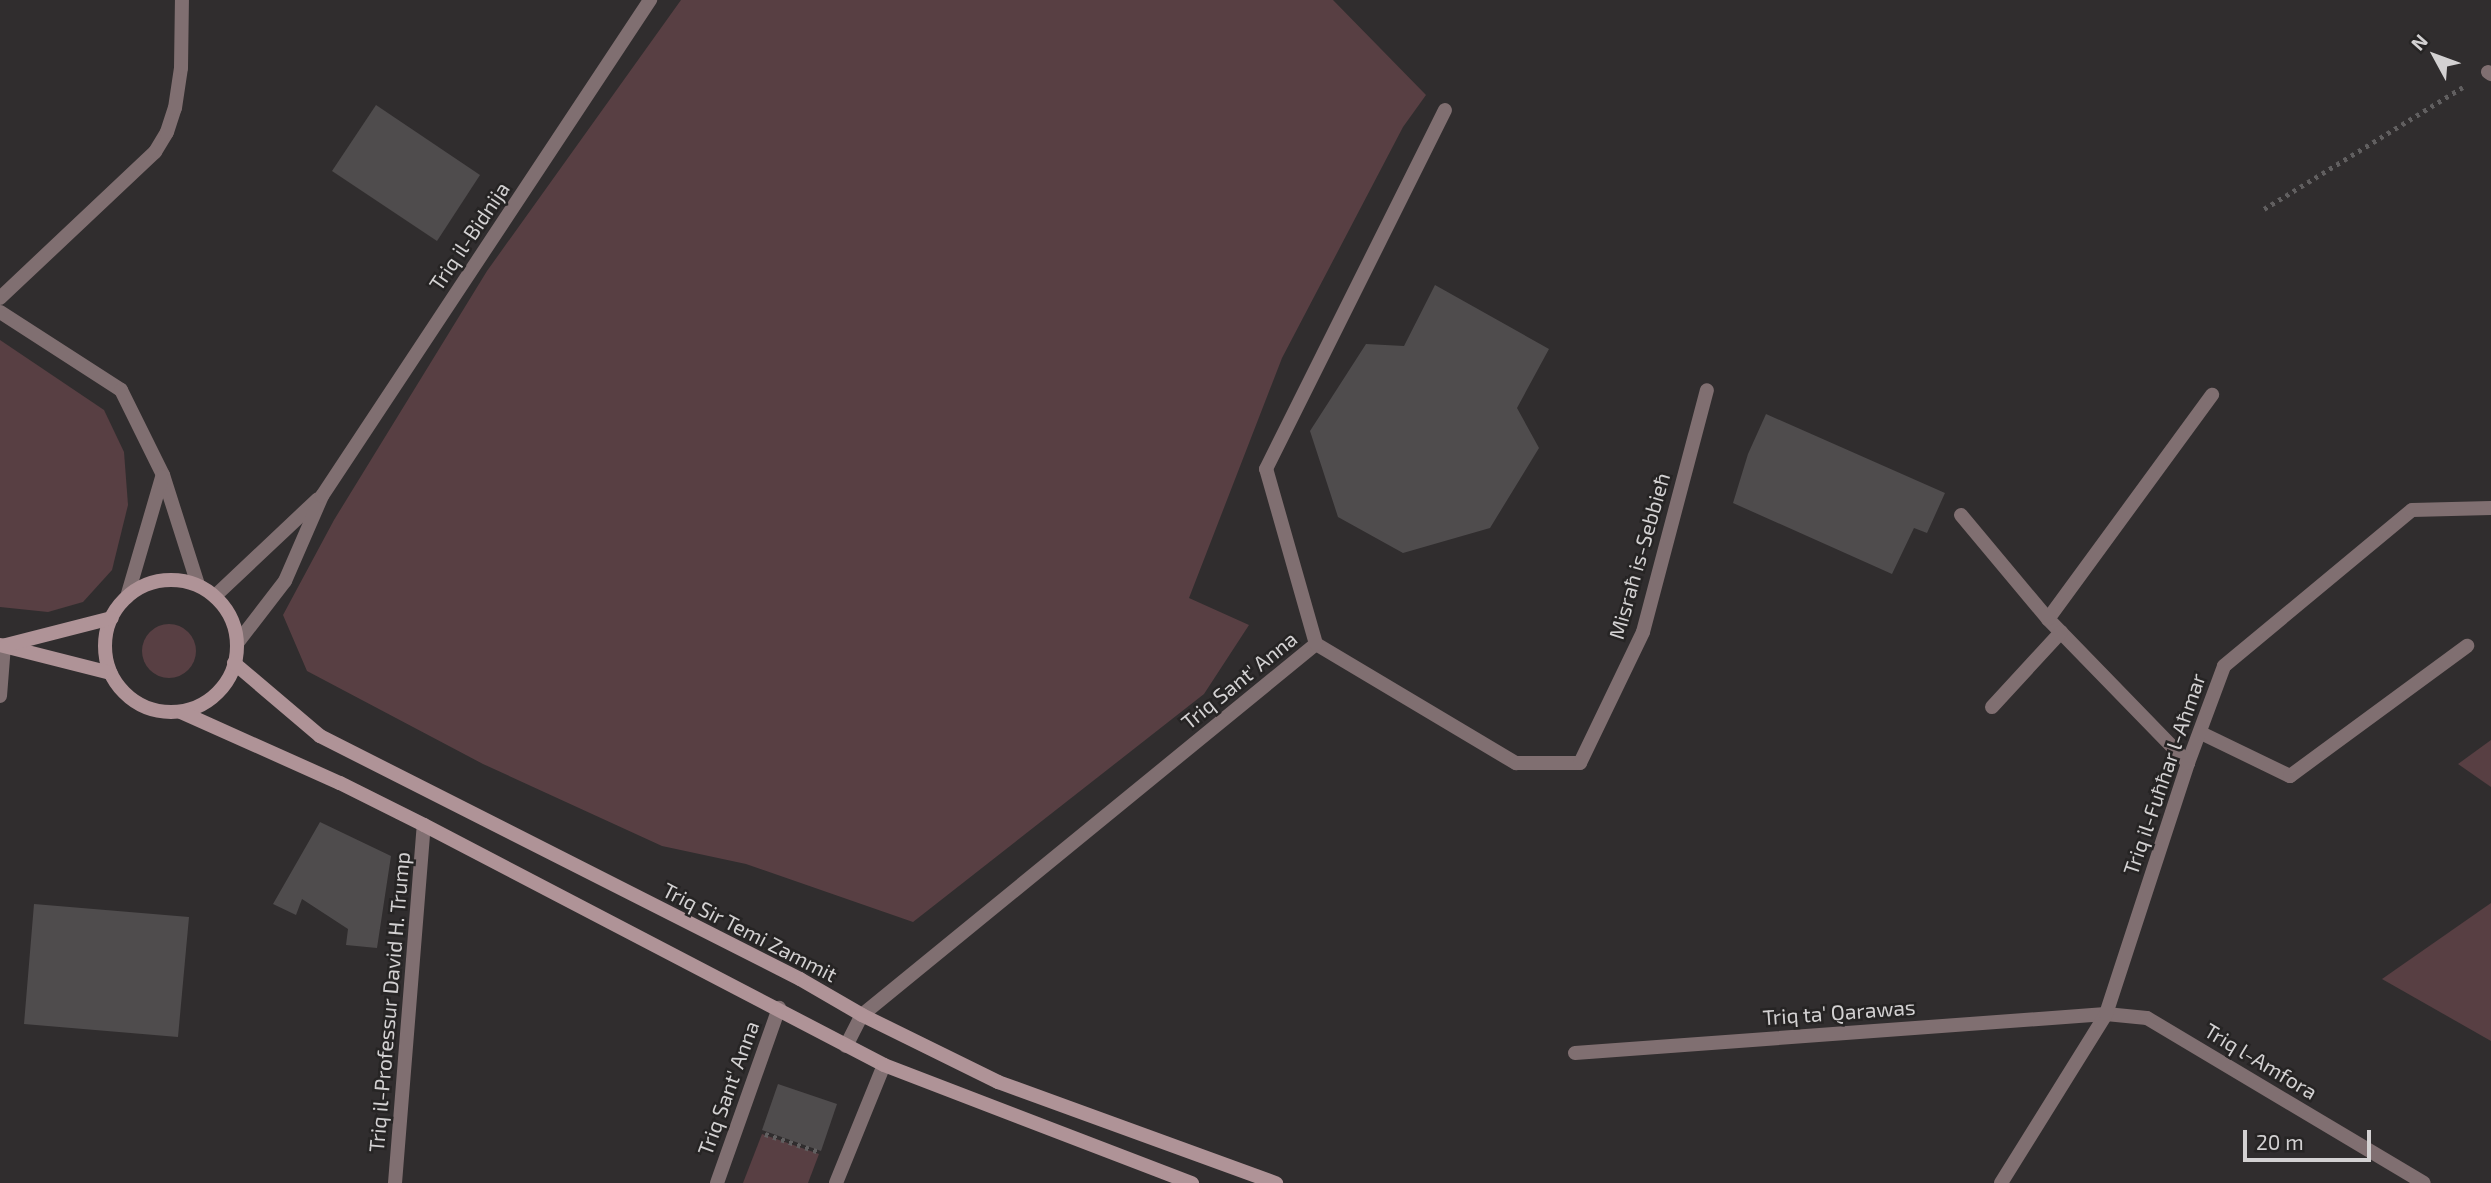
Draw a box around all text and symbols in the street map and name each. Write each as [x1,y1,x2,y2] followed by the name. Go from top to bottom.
[2400,21,2470,91] north arrow
[2406,29,2432,55] text: N
[423,177,515,295] street label: Triq il-Bidnija
[1603,470,1675,642] street label: Misraħ is-Sebbieħ
[1176,625,1302,735] street label: Triq Sant' Anna
[2118,670,2210,878] street label: Triq il-Fuħħar l-Aħmar
[363,850,415,1154] street label: Triq il-Professur David H. Trump
[658,877,842,987] street label: Triq Sir Temi Zammit
[1761,994,1917,1030] street label: Triq ta' Qarawas
[692,1017,764,1159] street label: Triq Sant' Anna
[2200,1018,2322,1104] street label: Triq l-Amfora
[2246,1116,2374,1160] scale bar
[2256,1129,2304,1154] text: 20 m

